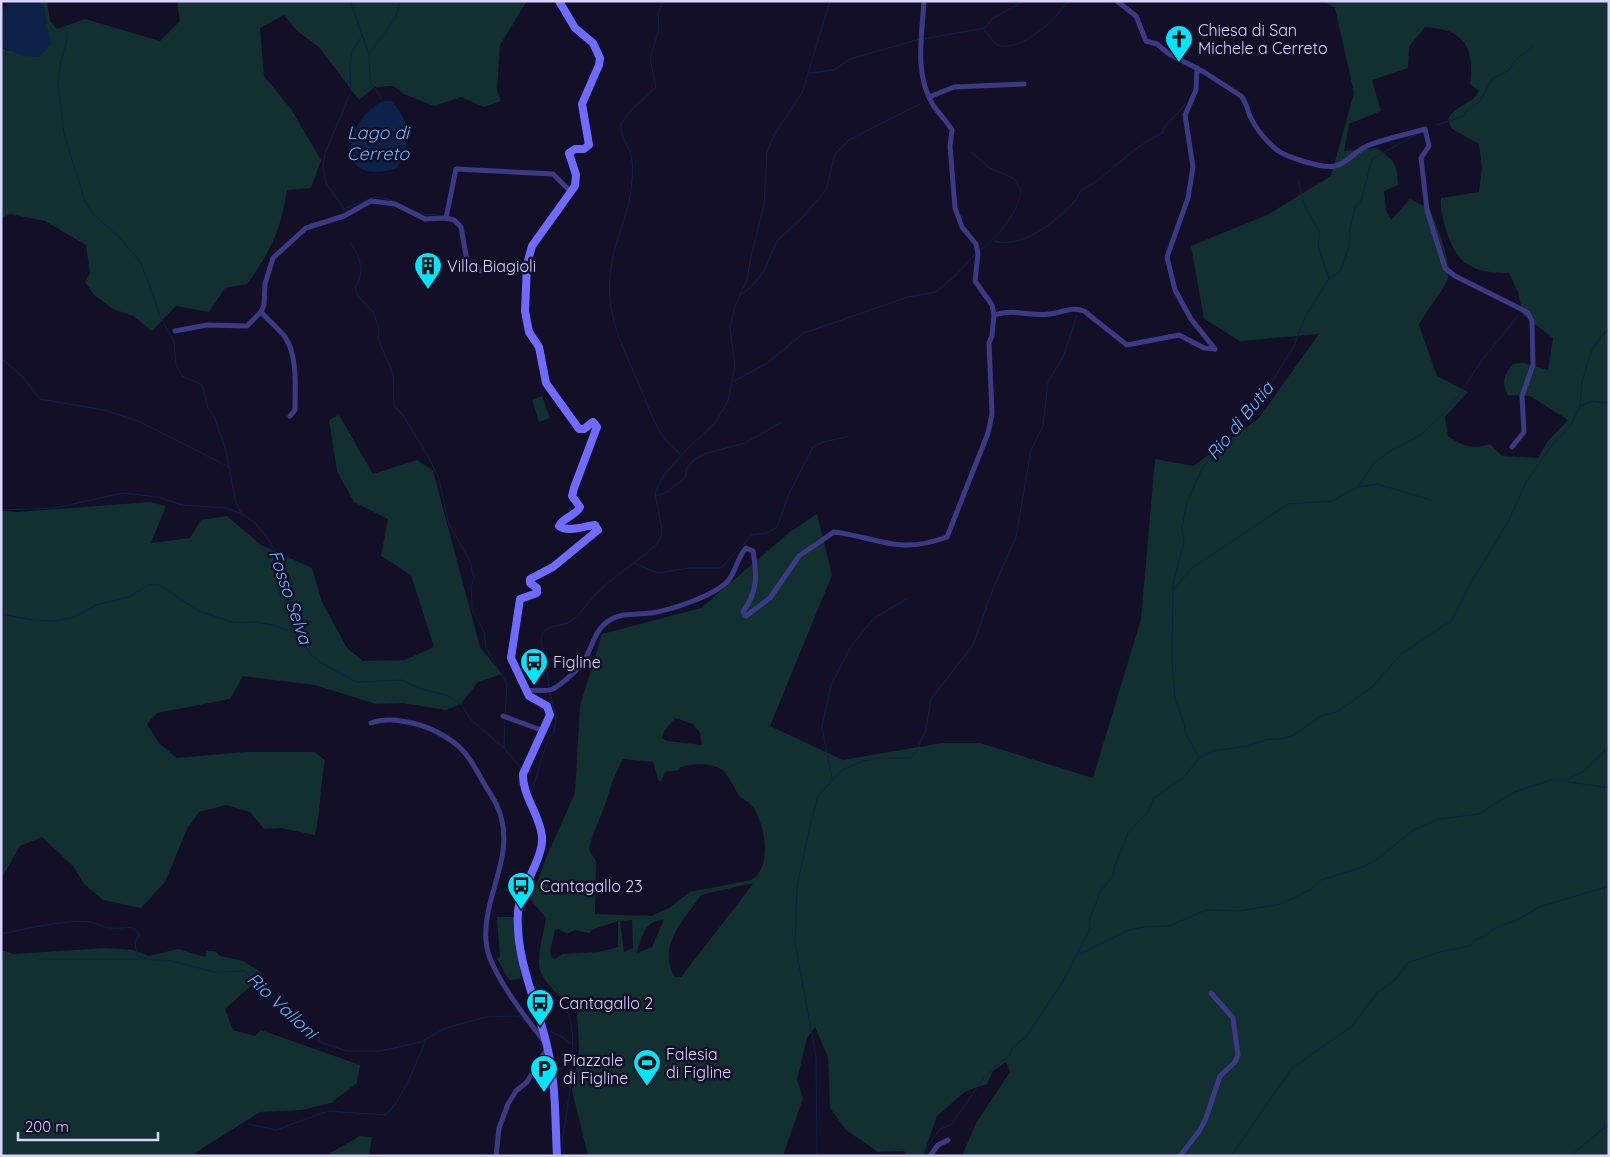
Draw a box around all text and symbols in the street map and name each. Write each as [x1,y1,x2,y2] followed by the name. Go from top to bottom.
[1198,20,1328,58] place label: Chiesa di San Michele a Cerreto
[1164,24,1194,63] church icon: Chiesa di San Michele a Cerreto
[347,121,411,165] water label: Lago di Cerreto
[413,251,443,290] building icon: Villa Biagioli
[447,256,536,276] place label: Villa Biagioli
[1201,376,1279,465] water label: Rio di Butia
[264,547,318,648] water label: Fosso Selva
[519,647,549,686] bus stop icon: Figline
[553,652,601,672] place label: Figline
[506,871,536,910] bus stop icon: Cantagallo 23
[540,876,643,896] place label: Cantagallo 23
[242,967,324,1045] water label: Rio Valloni
[525,988,555,1027] bus stop icon: Cantagallo 2
[559,993,653,1013] place label: Cantagallo 2
[666,1044,731,1082] place label: Falesia di Figline
[632,1048,662,1087] sports icon: Falesia di Figline
[563,1050,628,1088] place label: Piazzale di Figline
[529,1054,559,1093] parking icon: Piazzale di Figline
[18,1110,158,1142] scale bar
[25,1117,69,1136] text: 200 m

